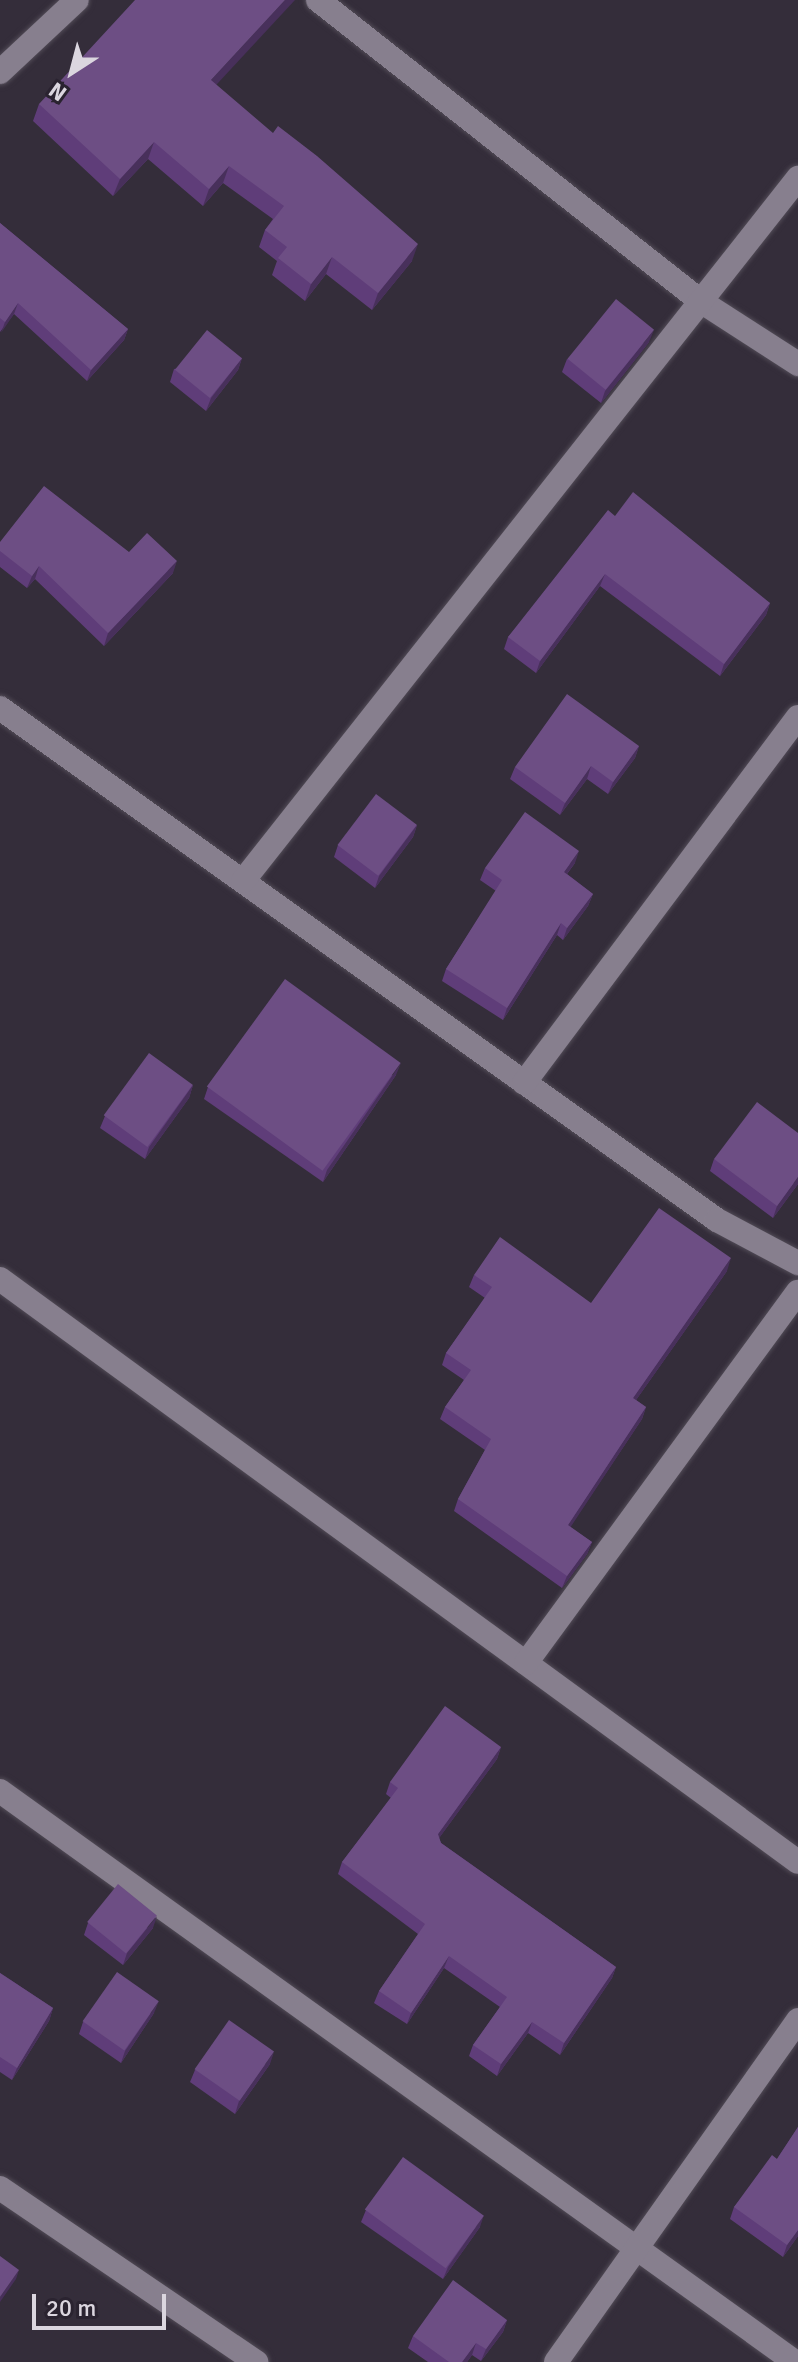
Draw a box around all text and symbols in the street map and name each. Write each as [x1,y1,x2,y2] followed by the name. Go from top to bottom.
[32,32,112,112] north arrow
[43,76,72,107] text: N
[36,2278,170,2328] scale bar
[46,2293,96,2323] text: 20 m

